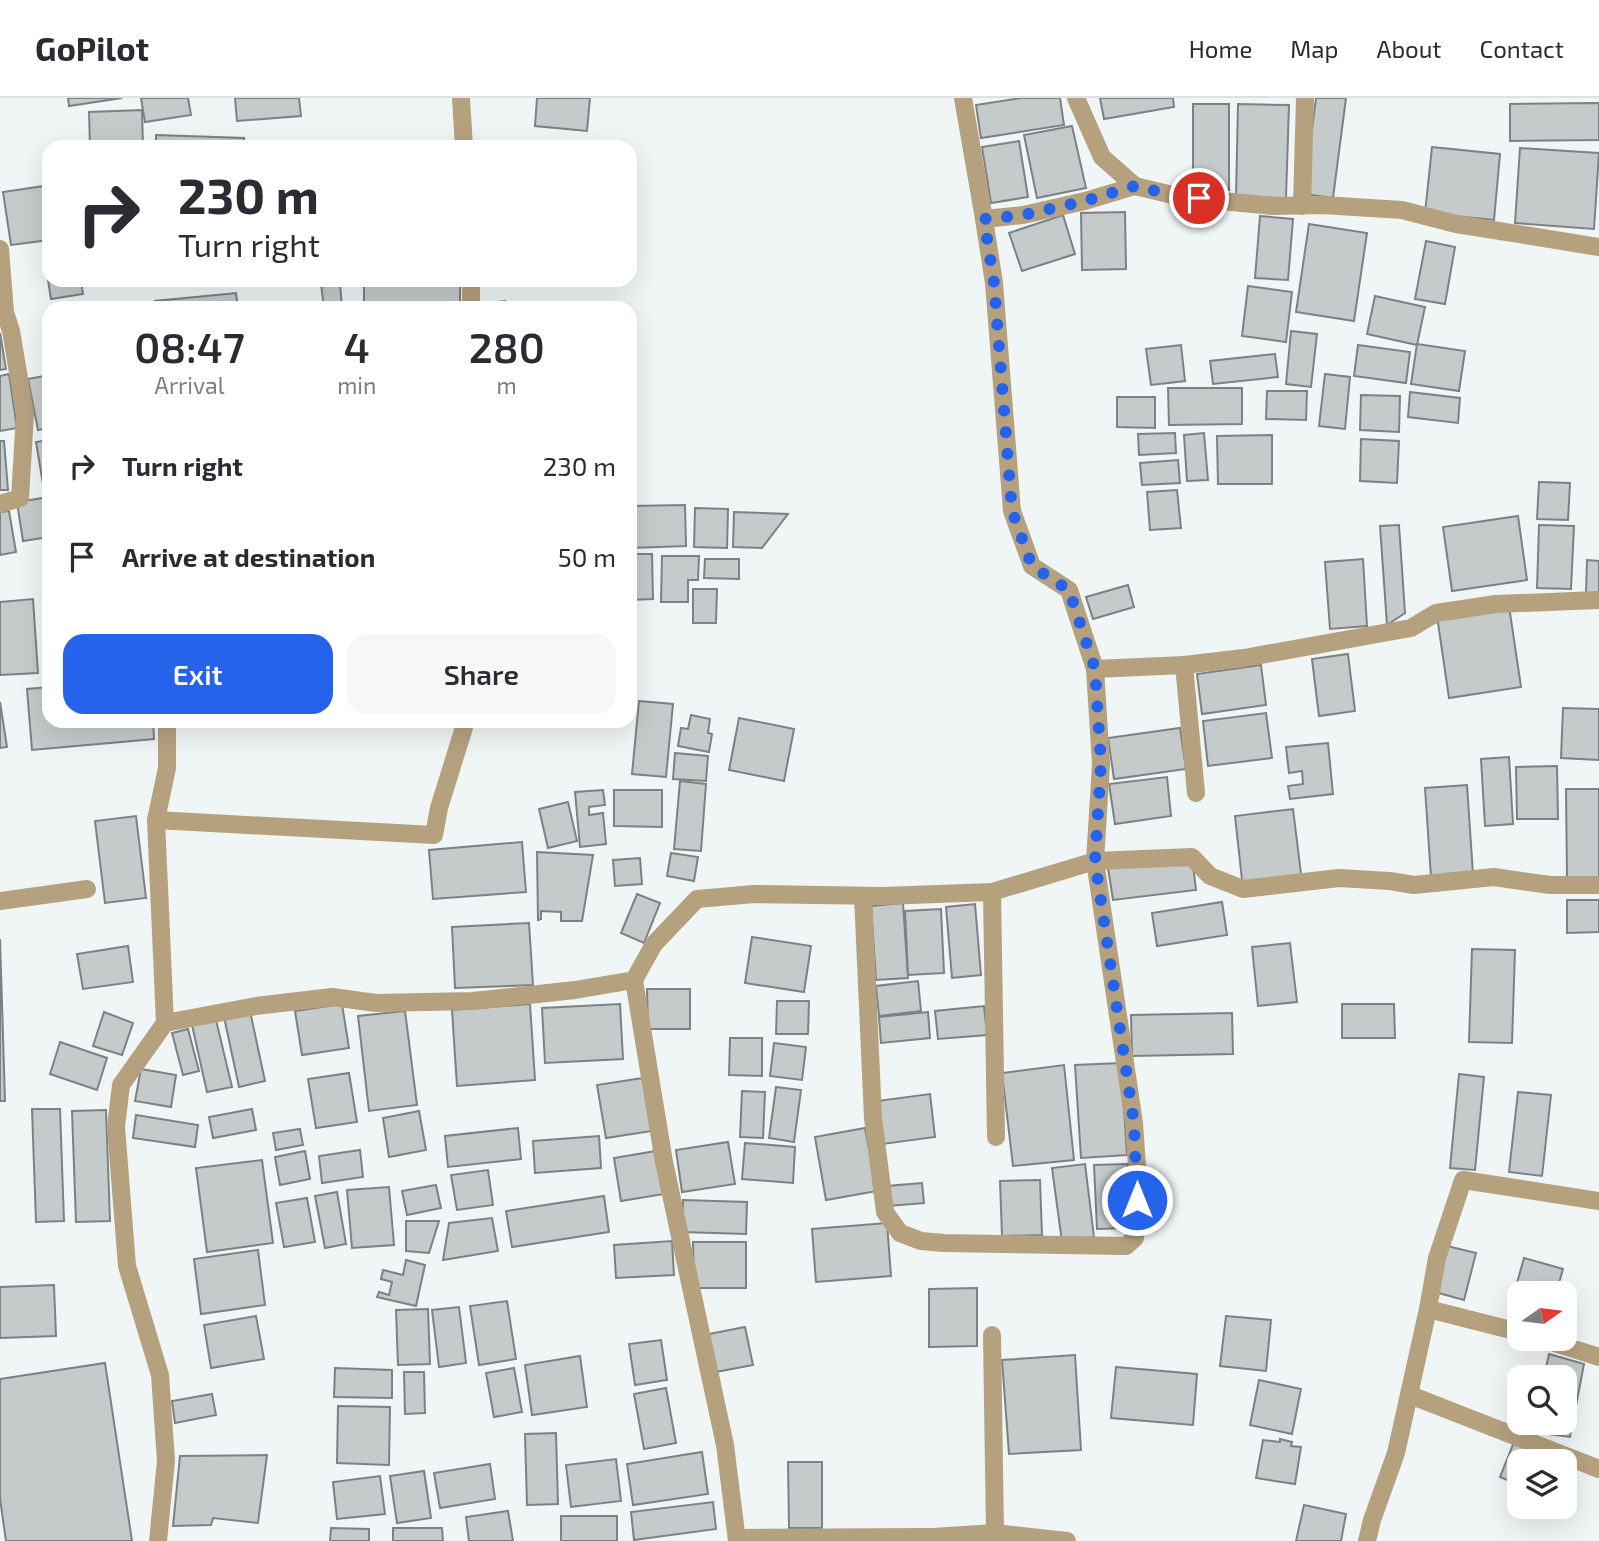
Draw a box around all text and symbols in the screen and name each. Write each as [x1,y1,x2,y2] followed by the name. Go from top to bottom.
[35,28,149,68] text: GoPilot
[1189,34,1252,63] text: Home
[1290,34,1338,63] text: Map
[1376,34,1442,63] text: About
[1480,34,1564,63] text: Contact
[178,165,319,224] text: 230 m
[63,168,154,259] icon: right
[1169,168,1229,228] pin
[1180,179,1218,217] icon: arrive
[178,225,320,263] text: Turn right
[134,321,245,371] text: 08:47
[344,321,370,371] text: 4
[469,321,545,371] text: 280
[155,371,225,399] text: Arrival
[337,371,376,399] text: min
[497,371,517,399] text: m
[63,447,101,485] icon: right
[122,450,243,481] text: Turn right
[543,450,616,481] text: 230 m
[63,538,101,576] icon: arrive
[122,541,375,572] text: Arrive at destination
[558,541,616,572] text: 50 m
[63,634,333,714] button: Exit
[347,634,616,714] button: Share
[1100,1163,1174,1237] position arrow
[1507,1281,1577,1351] north arrow
[1507,1281,1577,1519] map controls
[1507,1365,1577,1435] button: search
[1507,1449,1577,1519] button: layers

